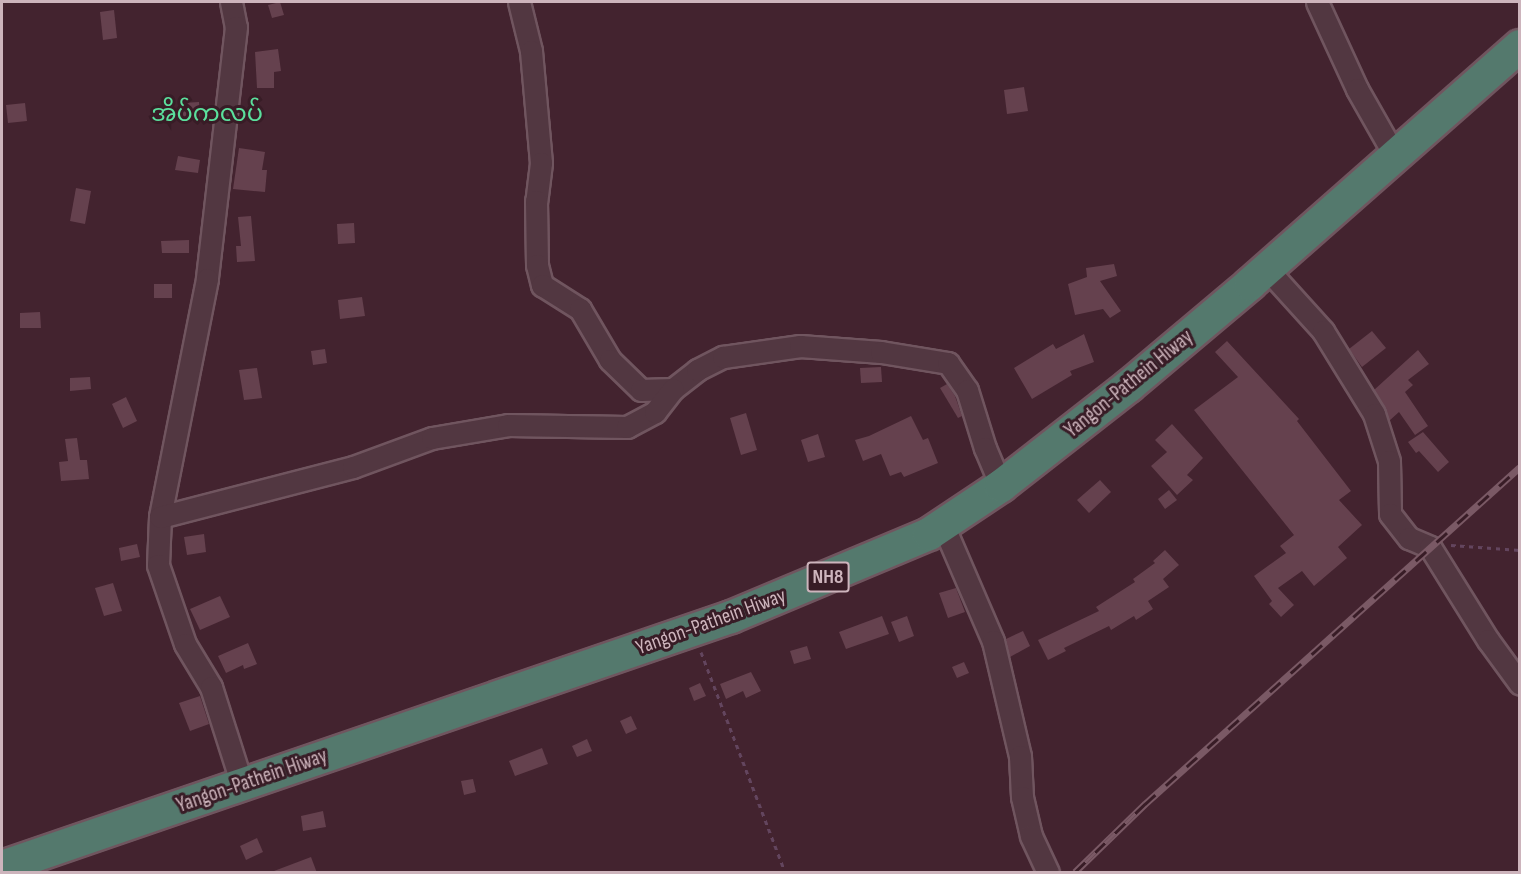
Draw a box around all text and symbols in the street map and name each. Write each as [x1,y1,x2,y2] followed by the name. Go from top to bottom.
[151,100,263,128] district label: အိပ်ကလပ်
[1060,325,1198,443] street label: Yangon-Pathein Hiway
[806,560,850,594] road number: NH8
[633,583,789,661] street label: Yangon-Pathein Hiway
[173,743,331,819] street label: Yangon-Pathein Hiway

